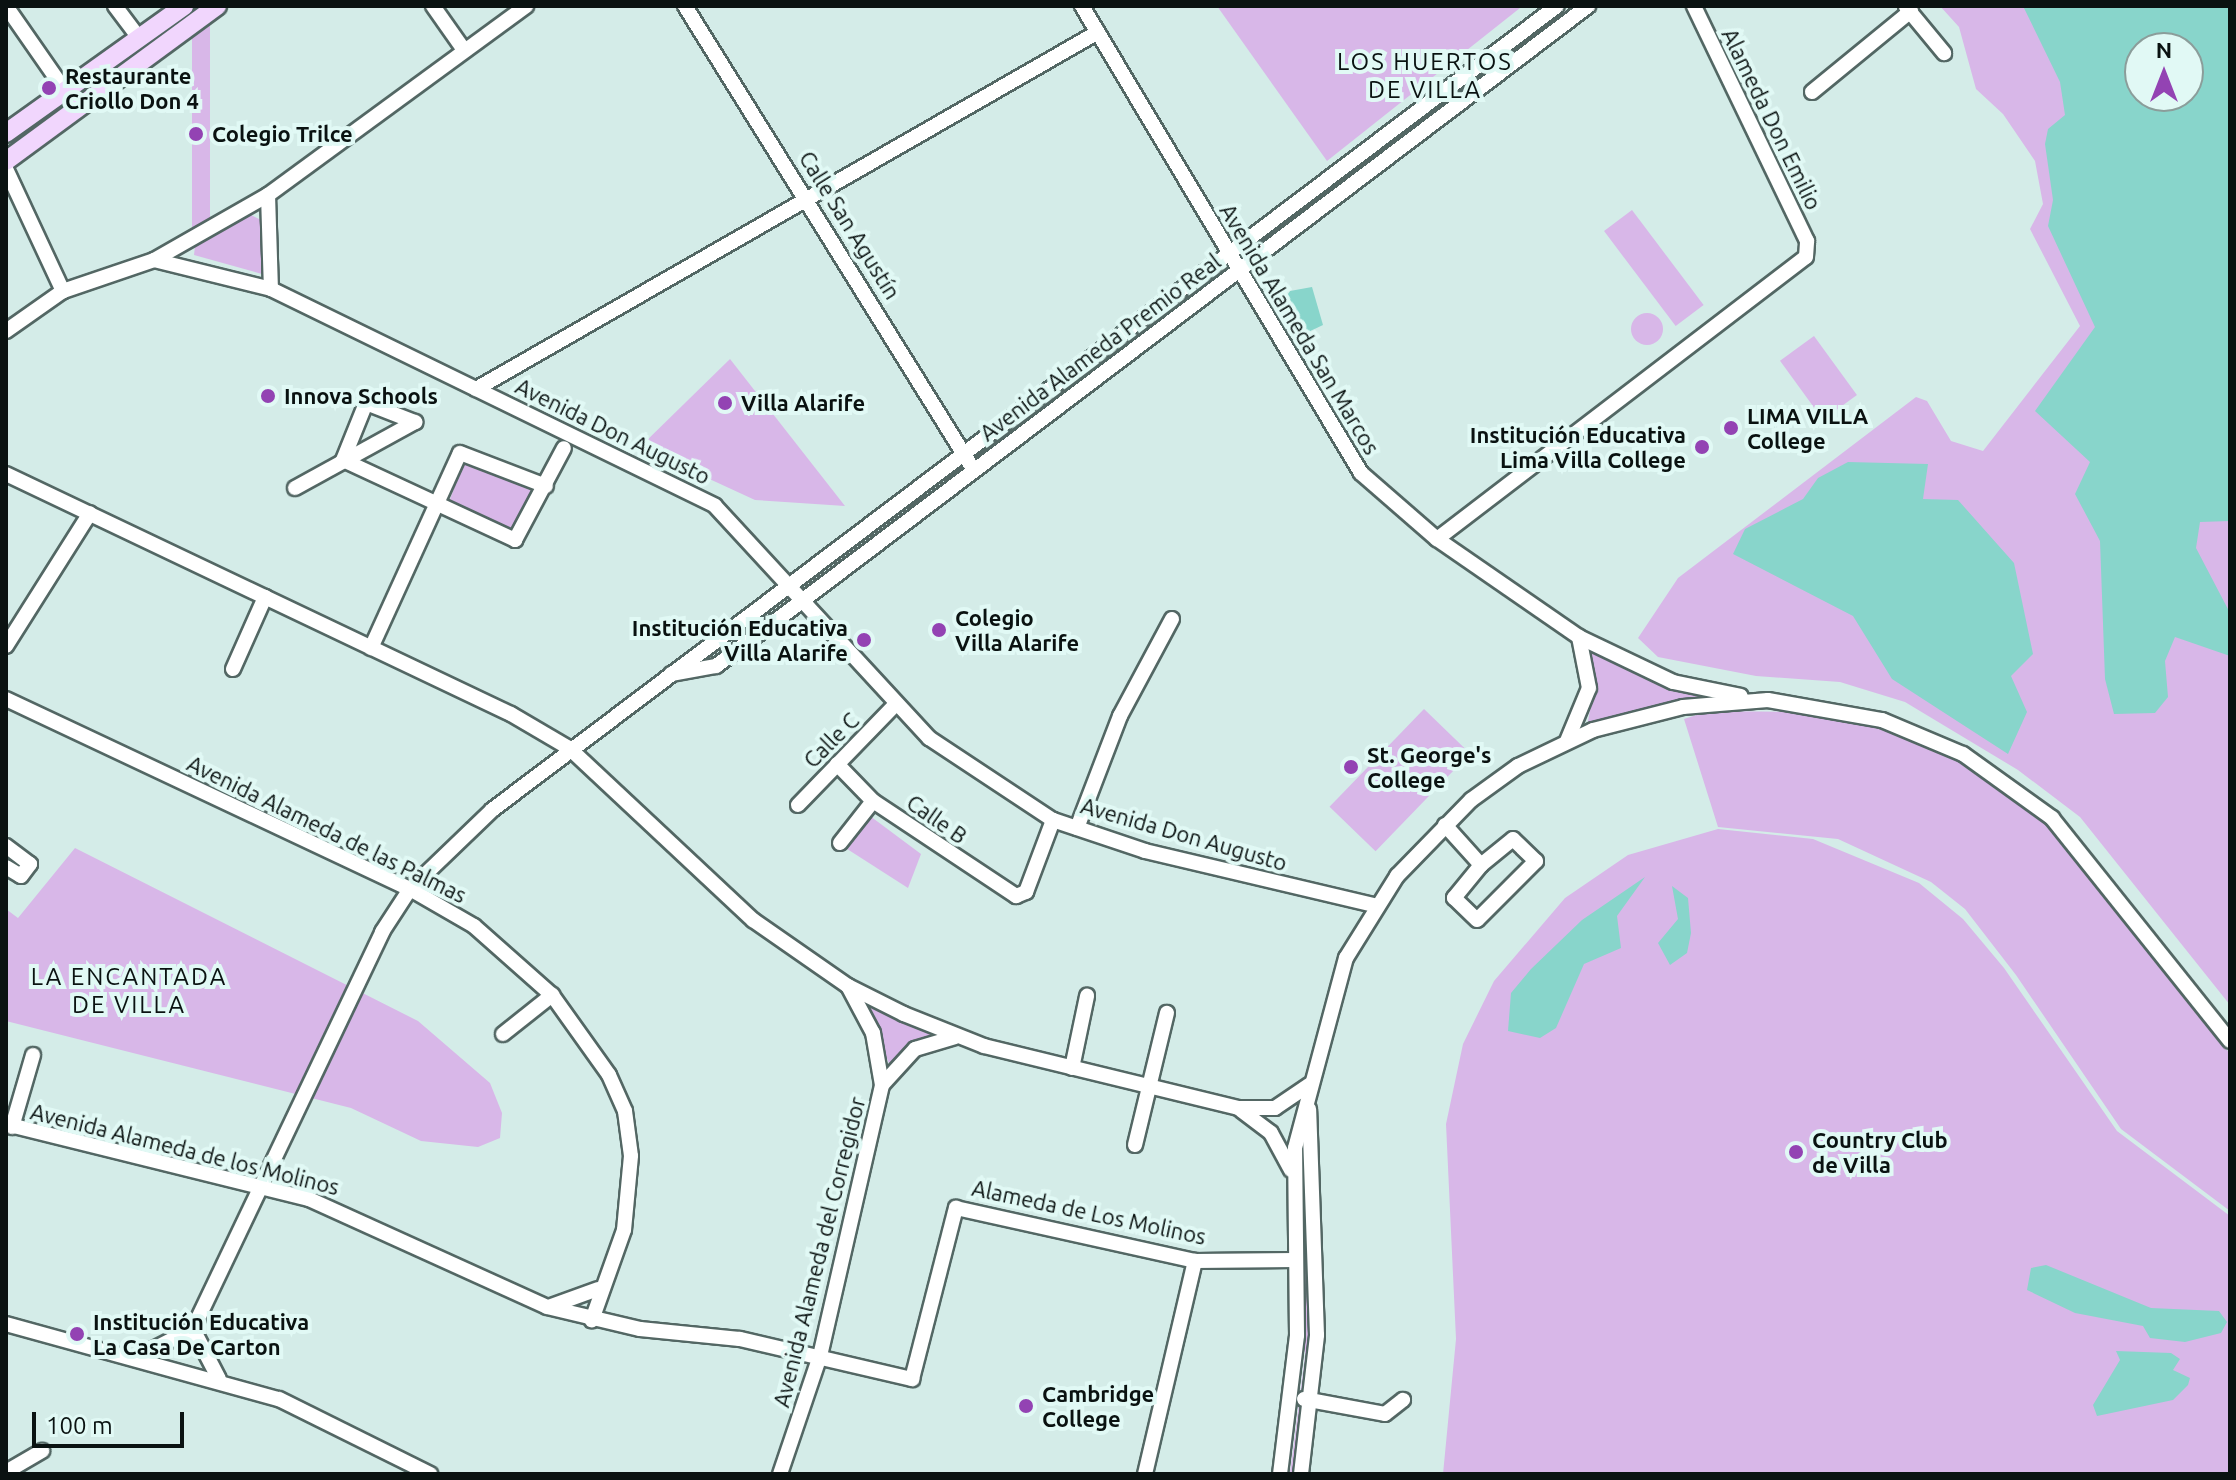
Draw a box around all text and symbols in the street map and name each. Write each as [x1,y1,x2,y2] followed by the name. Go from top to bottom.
[1717,24,1827,214] street label: Alameda Don Emilio
[2124,32,2204,112] north arrow
[2156,37,2172,62] text: N
[1337,48,1513,104] district label: LOS HUERTOS DE VILLA
[65,62,199,114] place label: Restaurante Criollo Don 4
[40,79,58,97] marker: Restaurante Criollo Don 4
[212,121,353,147] place label: Colegio Trilce
[187,125,205,143] marker: Colegio Trilce
[794,146,906,304] street label: Calle San Agustín
[1215,199,1385,459] street label: Avenida Alameda San Marcos
[974,248,1226,446] street label: Avenida Alameda Premio Real
[511,372,715,490] street label: Avenida Don Augusto
[284,383,438,409] place label: Innova Schools
[259,387,277,405] marker: Innova Schools
[741,390,865,416] place label: Villa Alarife
[716,394,734,412] marker: Villa Alarife
[1747,402,1868,454] place label: LIMA VILLA College
[1722,419,1740,437] marker: LIMA VILLA College
[1470,421,1686,472] place label: Institución Educativa Lima Villa College
[1693,438,1711,456] marker: Institución Educativa Lima Villa College
[955,604,1079,656] place label: Colegio Villa Alarife
[632,614,848,666] place label: Institución Educativa Villa Alarife
[930,621,948,639] marker: Colegio Villa Alarife
[855,631,873,649] marker: Institución Educativa Villa Alarife
[798,707,864,773] street label: Calle C
[1367,741,1491,792] place label: St. George's College
[183,750,471,908] street label: Avenida Alameda de las Palmas
[1342,758,1360,776] marker: St. George's College
[902,789,972,849] street label: Calle B
[1078,792,1290,876] street label: Avenida Don Augusto
[31,963,227,1019] district label: LA ENCANTADA DE VILLA
[768,1094,870,1410] street label: Avenida Alameda del Corregidor
[28,1098,342,1200] street label: Avenida Alameda de los Molinos
[1812,1126,1948,1178] place label: Country Club de Villa
[1787,1143,1805,1161] marker: Country Club de Villa
[970,1174,1208,1250] street label: Alameda de Los Molinos
[93,1308,309,1360] place label: Institución Educativa La Casa De Carton
[68,1325,86,1343] marker: Institución Educativa La Casa De Carton
[1042,1380,1154,1432] place label: Cambridge College
[36,1396,188,1446] scale bar
[1017,1397,1035,1415] marker: Cambridge College
[46,1412,113,1439] text: 100 m

